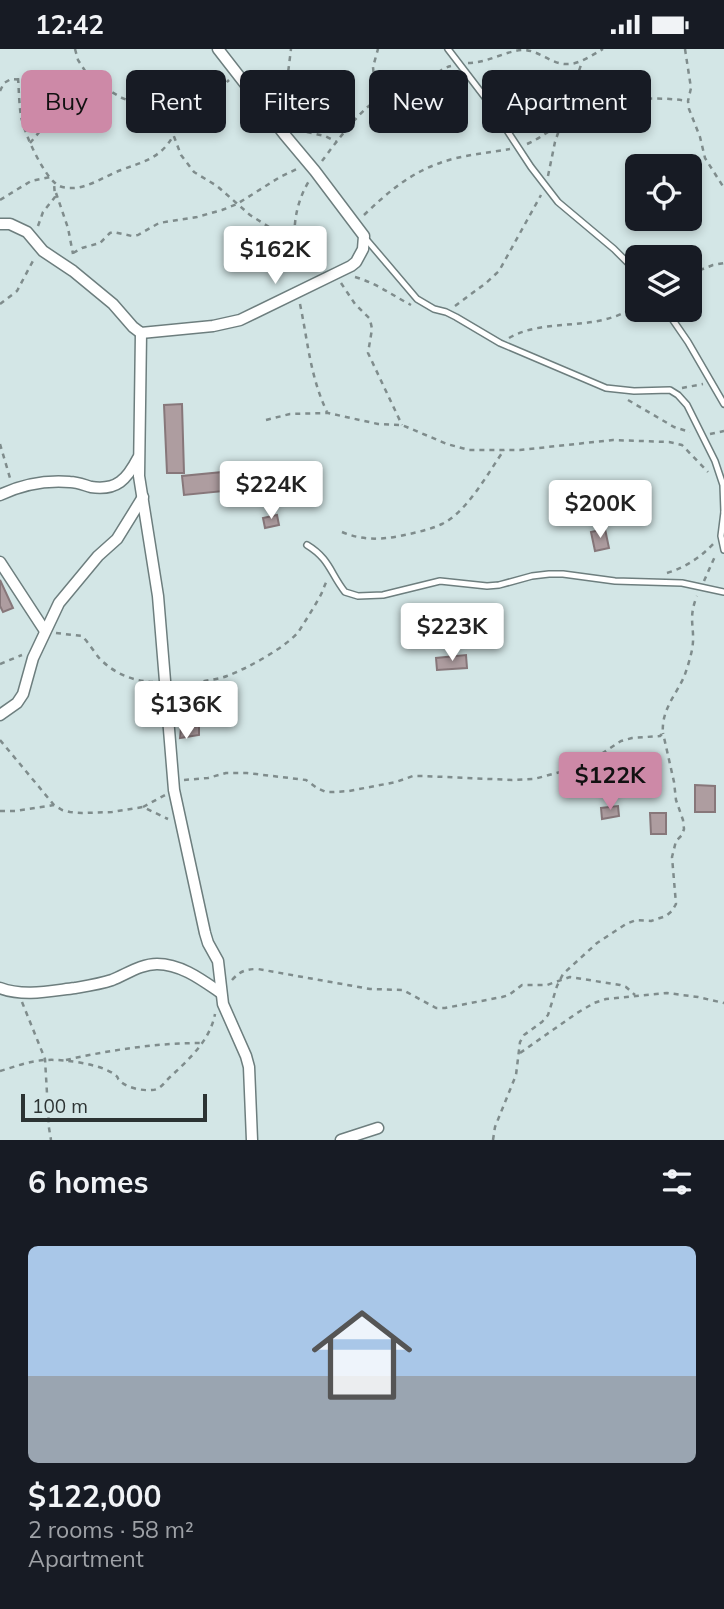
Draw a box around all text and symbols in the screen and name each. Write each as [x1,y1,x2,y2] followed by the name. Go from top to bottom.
[35,8,104,41] text: 12:42
[21,70,112,133] chip: Buy
[126,70,226,133] chip: Rent
[240,70,355,133] chip: Filters
[369,70,468,133] chip: New
[482,70,651,133] chip: Apartment
[625,154,702,322] map controls
[625,154,702,231] button: locate
[226,226,324,286] pin: $162K
[240,234,310,263] text: $162K
[625,245,702,322] button: layers
[222,461,320,521] pin: $224K
[236,469,306,498] text: $224K
[551,481,649,540] pin: $200K
[565,488,635,517] text: $200K
[403,603,501,663] pin: $223K
[417,611,487,640] text: $223K
[137,681,235,741] pin: $136K
[151,689,221,718] text: $136K
[561,753,659,812] pin: $122K
[575,760,645,789] text: $122K
[21,1091,206,1123] scale bar
[32,1094,88,1118] text: 100 m
[28,1163,149,1201] text: 6 homes
[658,1163,696,1201] icon: filters
[299,1292,425,1418] icon: home
[28,1477,161,1515] text: $122,000
[28,1515,194,1544] text: 2 rooms · 58 m²
[28,1544,144,1573] text: Apartment

